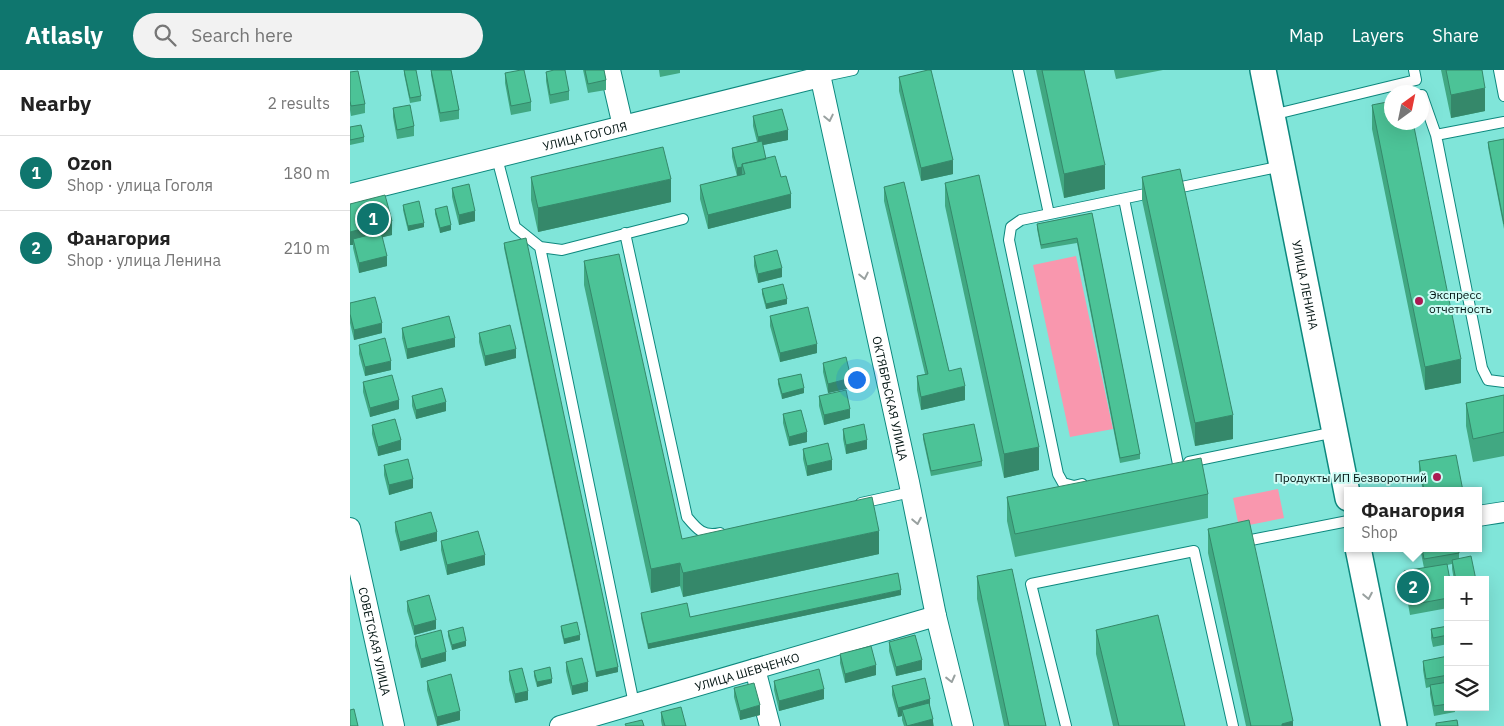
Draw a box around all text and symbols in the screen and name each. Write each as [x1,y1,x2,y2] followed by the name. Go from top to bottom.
[133,13,483,58] search box
[25,19,103,51] text: Atlasly
[151,21,179,49] icon: search
[191,23,293,47] text: Search here
[1289,24,1324,47] text: Map
[1352,24,1404,47] text: Layers
[1432,24,1479,47] text: Share
[1384,85,1429,130] north arrow
[20,89,91,117] text: Nearby
[267,93,330,113] text: 2 results
[824,113,834,122] one-way arrow
[541,118,629,153] street label: УЛИЦА ГОГОЛЯ
[67,151,112,175] text: Ozon
[31,163,41,183] text: 1
[283,163,330,183] text: 180 m
[67,175,213,195] text: Shop · улица Гоголя
[357,200,389,238] pin: 1
[67,226,171,250] text: Фанагория
[31,238,41,258] text: 2
[283,238,330,258] text: 210 m
[1289,239,1322,331] street label: УЛИЦА ЛЕНИНА
[67,250,221,270] text: Shop · улица Ленина
[858,272,869,281] one-way arrow
[1429,287,1492,316] place label: Экспресс отчетность
[1413,295,1425,307] marker: Экспресс отчетность
[870,335,912,462] street label: ОКТЯБРЬСКАЯ УЛИЦА
[844,367,870,393] your location
[1275,470,1427,485] place label: Продукты ИП Безворотний
[1431,471,1443,483] marker: Продукты ИП Безворотний
[1344,487,1482,552] popup
[1361,498,1465,522] text: Фанагория
[911,516,922,525] one-way arrow
[1361,522,1398,542] text: Shop
[1397,568,1429,606] pin: 2
[1444,576,1489,711] map controls
[1444,576,1489,621] button: +
[356,586,395,697] street label: СОВЕТСКАЯ УЛИЦА
[1362,592,1372,600] one-way arrow
[1444,621,1489,666] button: −
[693,649,801,694] street label: УЛИЦА ШЕВЧЕНКО
[1444,666,1489,711] button: layers
[946,675,956,683] one-way arrow

